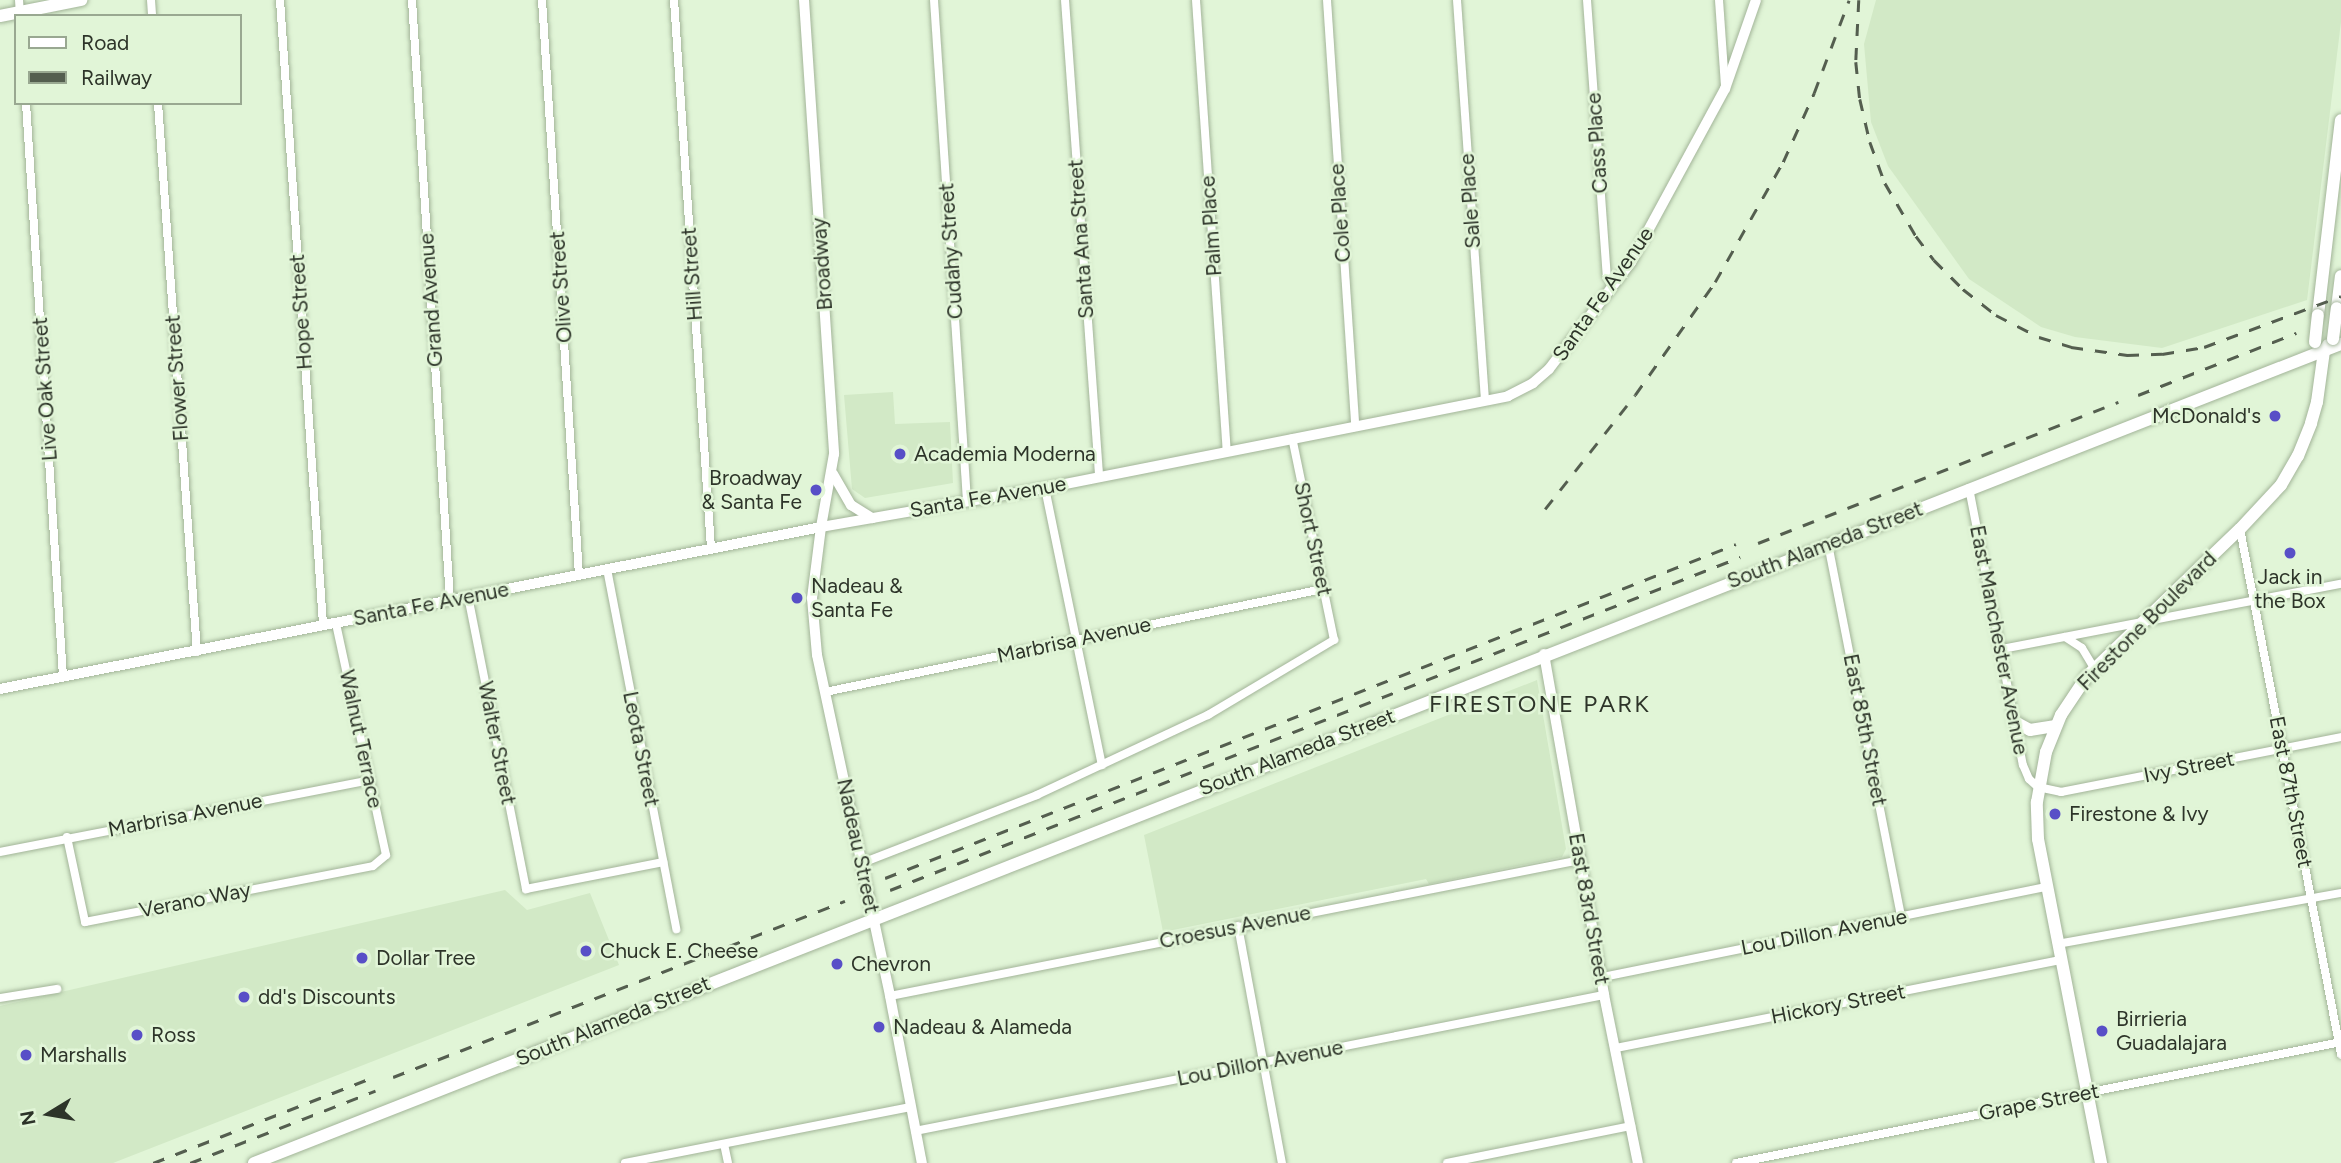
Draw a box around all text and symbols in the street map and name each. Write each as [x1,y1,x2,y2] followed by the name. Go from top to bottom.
[14,14,242,105] legend
[81,30,129,55] text: Road
[81,65,152,90] text: Railway
[1581,92,1613,194] street label: Cass Place
[1454,153,1486,249] street label: Sale Place
[1063,158,1099,320] street label: Santa Ana Street
[1324,163,1356,263] street label: Cole Place
[1195,175,1227,277] street label: Palm Place
[934,182,968,320] street label: Cudahy Street
[806,217,838,311] street label: Broadway
[1547,222,1659,366] street label: Santa Fe Avenue
[676,226,708,322] street label: Hill Street
[545,230,577,344] street label: Olive Street
[414,232,448,368] street label: Grand Avenue
[284,253,318,371] street label: Hope Street
[160,314,194,442] street label: Flower Street
[27,316,63,462] street label: Live Oak Street
[2152,403,2261,429] place label: McDonald's
[2267,408,2283,424] marker: McDonald's
[914,441,1096,467] place label: Academia Moderna
[892,446,908,462] marker: Academia Moderna
[701,465,802,515] place label: Broadway & Santa Fe
[908,471,1068,523] street label: Santa Fe Avenue
[1289,480,1337,598] street label: Short Street
[808,482,824,498] marker: Broadway & Santa Fe
[1724,496,1926,594] street label: South Alameda Street
[1964,523,2034,757] street label: East Manchester Avenue
[2282,545,2298,561] marker: Jack in the Box
[2072,546,2222,696] street label: Firestone Boulevard
[2254,564,2326,614] place label: Jack in the Box
[811,573,903,623] place label: Nadeau & Santa Fe
[351,577,511,631] street label: Santa Fe Avenue
[789,590,805,606] marker: Nadeau & Santa Fe
[995,611,1153,669] street label: Marbrisa Avenue
[1838,652,1892,808] street label: East 85th Street
[334,668,388,810] street label: Walnut Terrace
[473,679,521,807] street label: Walter Street
[617,689,665,809] street label: Leota Street
[1431,690,1649,718] district label: FIRESTONE PARK
[1196,703,1398,801] street label: South Alameda Street
[2264,714,2318,870] street label: East 87th Street
[2142,746,2236,788] street label: Ivy Street
[831,776,885,916] street label: Nadeau Street
[106,788,264,842] street label: Marbrisa Avenue
[2069,801,2208,827] place label: Firestone & Ivy
[2047,806,2063,822] marker: Firestone & Ivy
[1563,831,1615,987] street label: East 83rd Street
[137,877,253,923] street label: Verano Way
[1157,900,1313,954] street label: Croesus Avenue
[1739,904,1909,960] street label: Lou Dillon Avenue
[600,938,758,964] place label: Chuck E. Cheese
[578,943,594,959] marker: Chuck E. Cheese
[376,945,476,971] place label: Dollar Tree
[354,950,370,966] marker: Dollar Tree
[851,951,931,977] place label: Chevron
[829,956,845,972] marker: Chevron
[512,970,714,1072] street label: South Alameda Street
[1769,979,1907,1029] street label: Hickory Street
[258,984,396,1010] place label: dd's Discounts
[236,989,252,1005] marker: dd's Discounts
[2116,1006,2227,1056] place label: Birrieria Guadalajara
[893,1014,1072,1040] place label: Nadeau & Alameda
[871,1019,887,1035] marker: Nadeau & Alameda
[151,1022,196,1048] place label: Ross
[2094,1023,2110,1039] marker: Birrieria Guadalajara
[129,1027,145,1043] marker: Ross
[1175,1035,1345,1091] street label: Lou Dillon Avenue
[40,1042,127,1068] place label: Marshalls
[18,1047,34,1063] marker: Marshalls
[1977,1078,2101,1126] street label: Grape Street
[14,1079,84,1149] north arrow
[15,1109,41,1128] text: N

